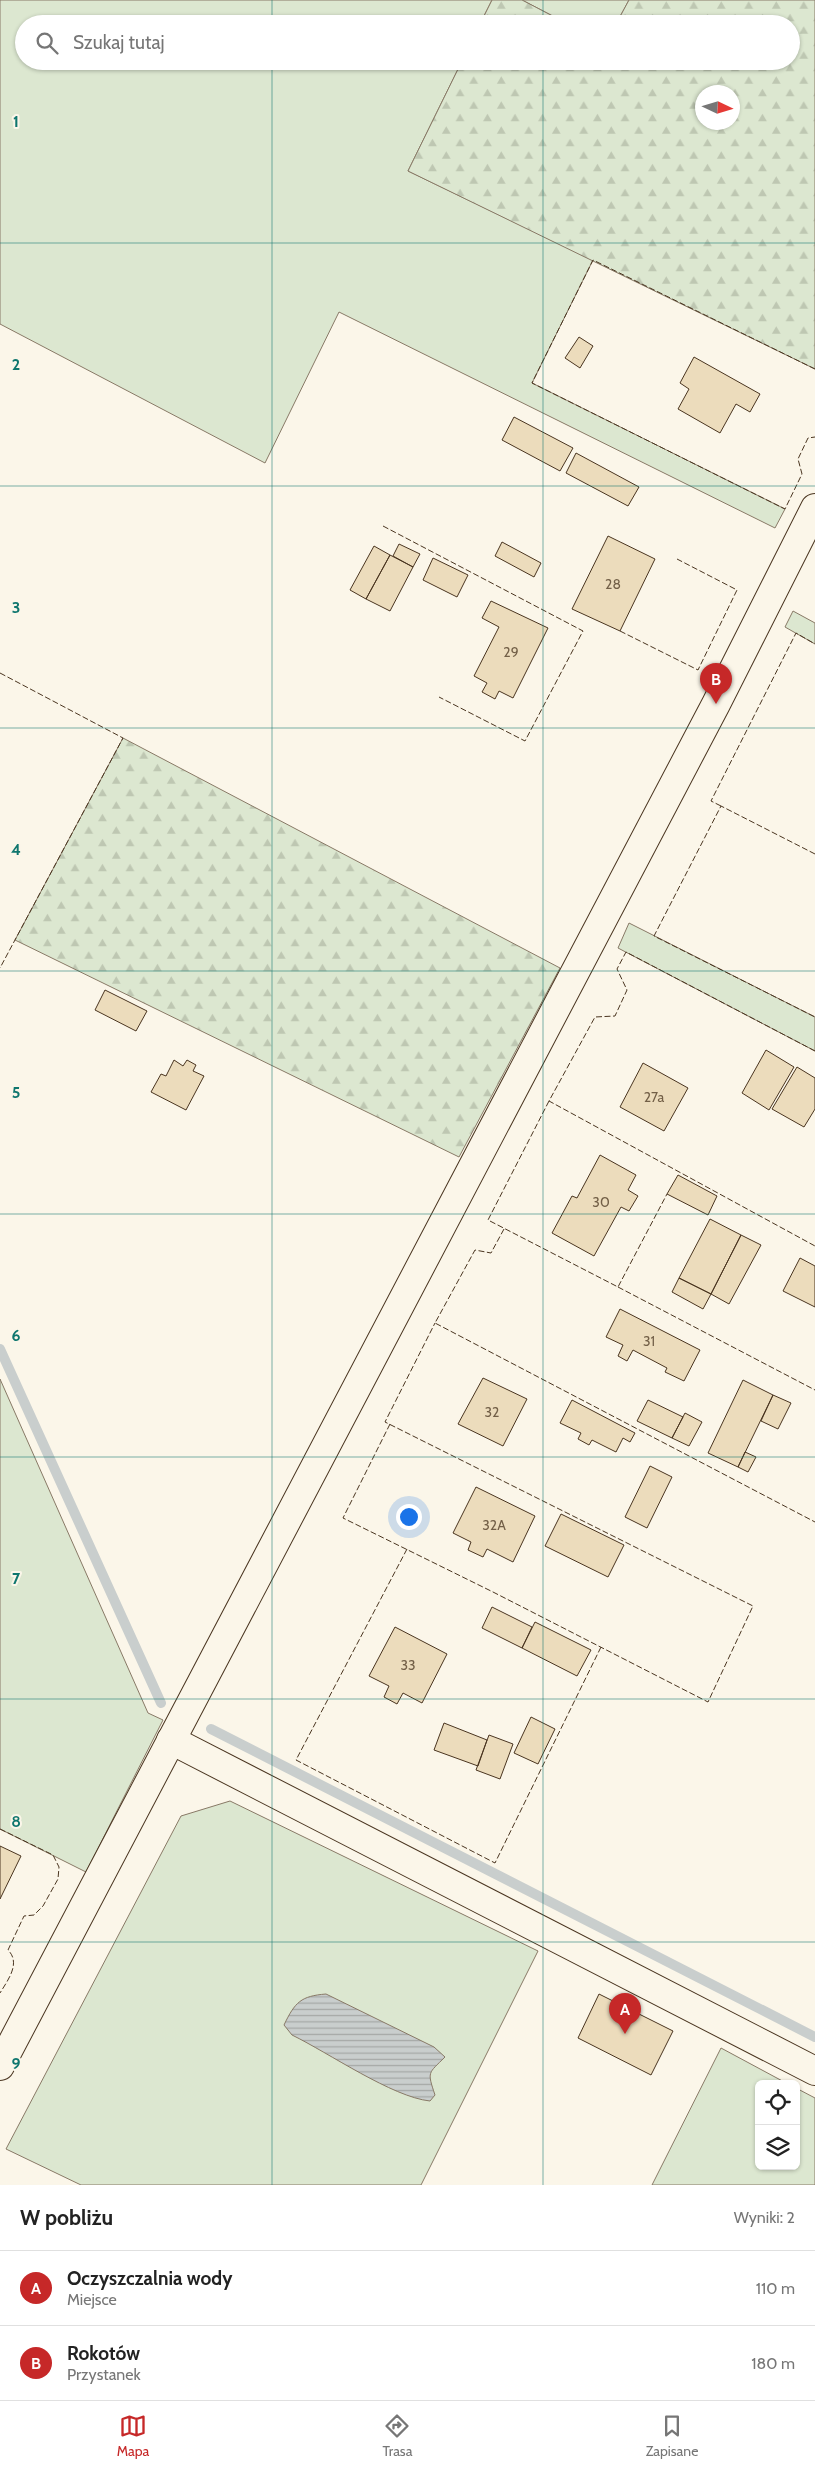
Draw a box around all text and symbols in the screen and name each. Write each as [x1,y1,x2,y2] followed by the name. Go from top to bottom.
[15,15,800,70] search box
[33,29,61,57] icon: search
[73,31,165,54] text: Szukaj tutaj
[695,85,740,130] north arrow
[13,112,19,131] text: 1
[12,355,20,374] text: 2
[605,575,621,593] house number: 28
[12,598,20,617] text: 3
[503,643,519,661] house number: 29
[700,663,732,704] pin: B
[11,840,21,859] text: 4
[12,1083,20,1102] text: 5
[644,1088,665,1106] house number: 27a
[592,1193,610,1211] house number: 30
[12,1326,21,1345] text: 6
[643,1332,655,1350] house number: 31
[485,1403,499,1421] house number: 32
[396,1504,422,1530] your location
[482,1516,506,1534] house number: 32A
[12,1569,21,1588] text: 7
[400,1656,416,1674] house number: 33
[11,1812,21,1831] text: 8
[609,1993,641,2034] pin: A
[12,2054,21,2073] text: 9
[755,2080,800,2170] map controls
[755,2080,800,2125] button: locate
[755,2125,800,2170] button: layers
[20,2205,113,2230] text: W pobliżu
[734,2208,795,2227] text: Wyniki: 2
[67,2267,232,2290] text: Oczyszczalnia wody
[31,2279,41,2298] text: A
[756,2279,795,2298] text: 110 m
[67,2290,117,2309] text: Miejsce
[67,2342,140,2365] text: Rokotów
[31,2354,41,2373] text: B
[751,2354,795,2373] text: 180 m
[67,2365,141,2384] text: Przystanek
[117,2412,149,2460] tab: Mapa
[383,2412,412,2460] tab: Trasa
[646,2412,698,2460] tab: Zapisane

